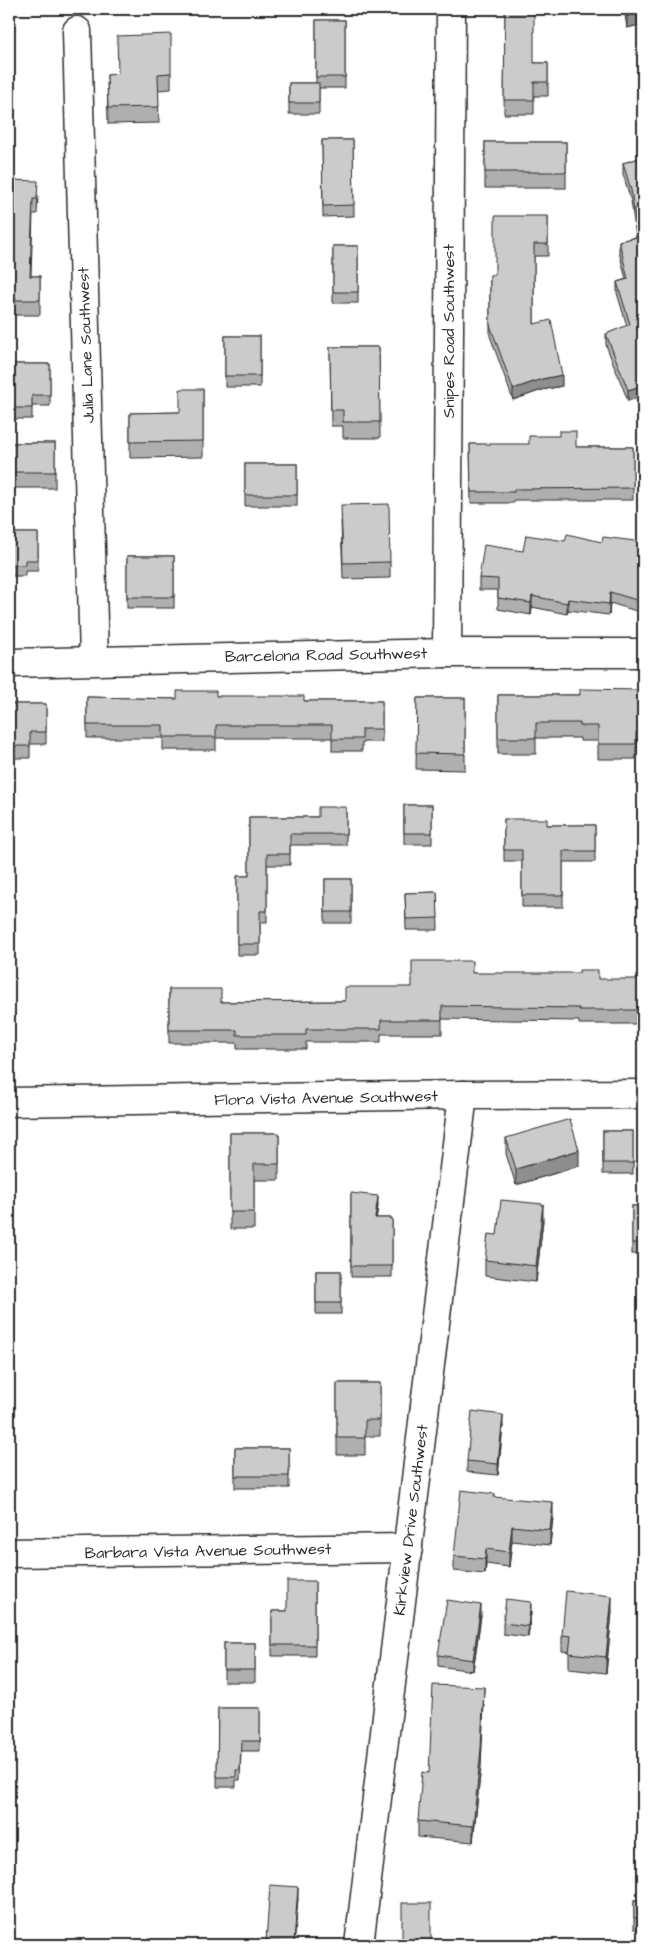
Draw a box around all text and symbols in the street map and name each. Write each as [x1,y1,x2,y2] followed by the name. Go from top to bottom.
[438,244,460,418] street label: Snipes Road Southwest
[72,266,100,423] street label: Julia Lane Southwest
[225,642,428,668] street label: Barcelona Road Southwest
[214,1085,439,1111] street label: Flora Vista Avenue Southwest
[388,1423,434,1617] street label: Kirkview Drive Southwest
[85,1538,332,1564] street label: Barbara Vista Avenue Southwest

